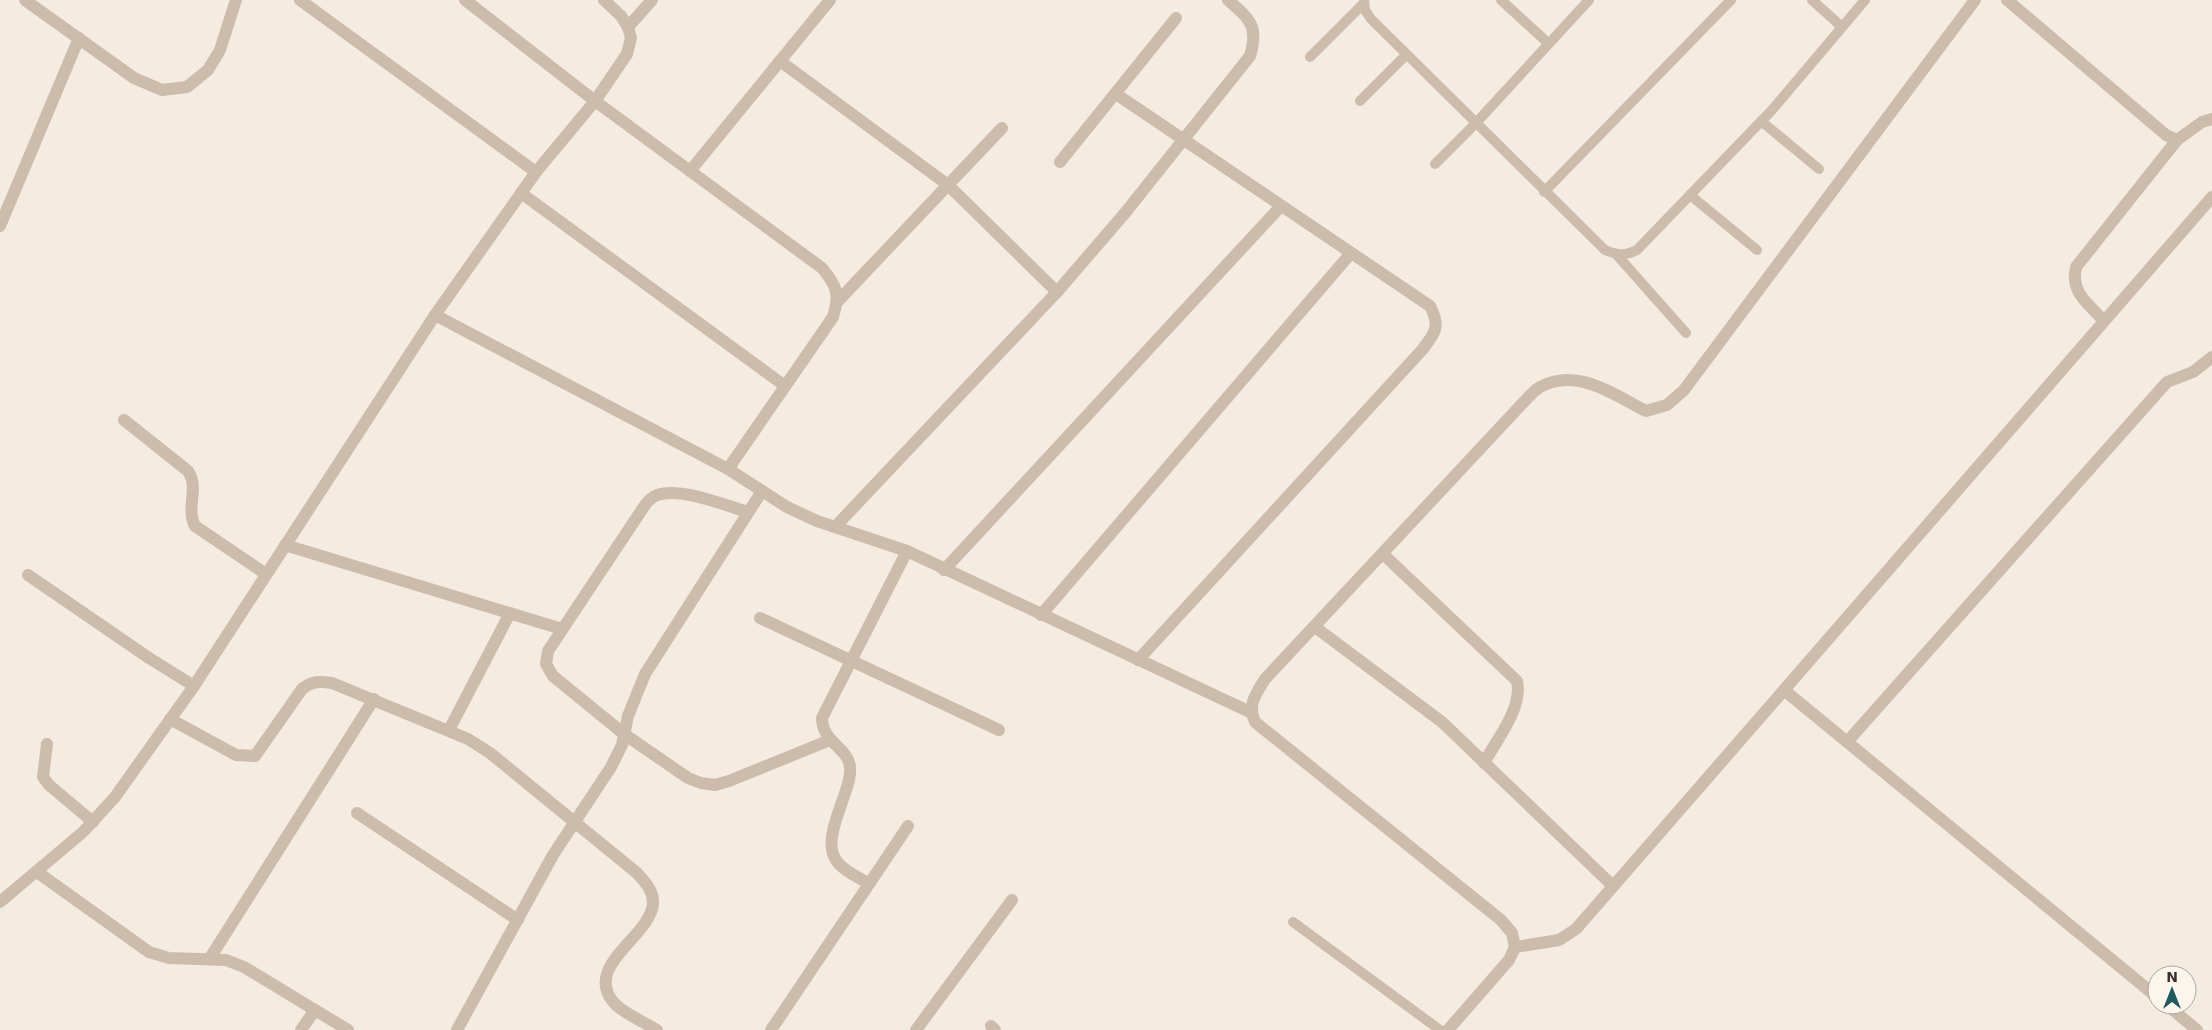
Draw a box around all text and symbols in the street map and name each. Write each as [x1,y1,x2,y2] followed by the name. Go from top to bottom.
[2147,965,2197,1015] north arrow
[2166,969,2178,985] text: N

